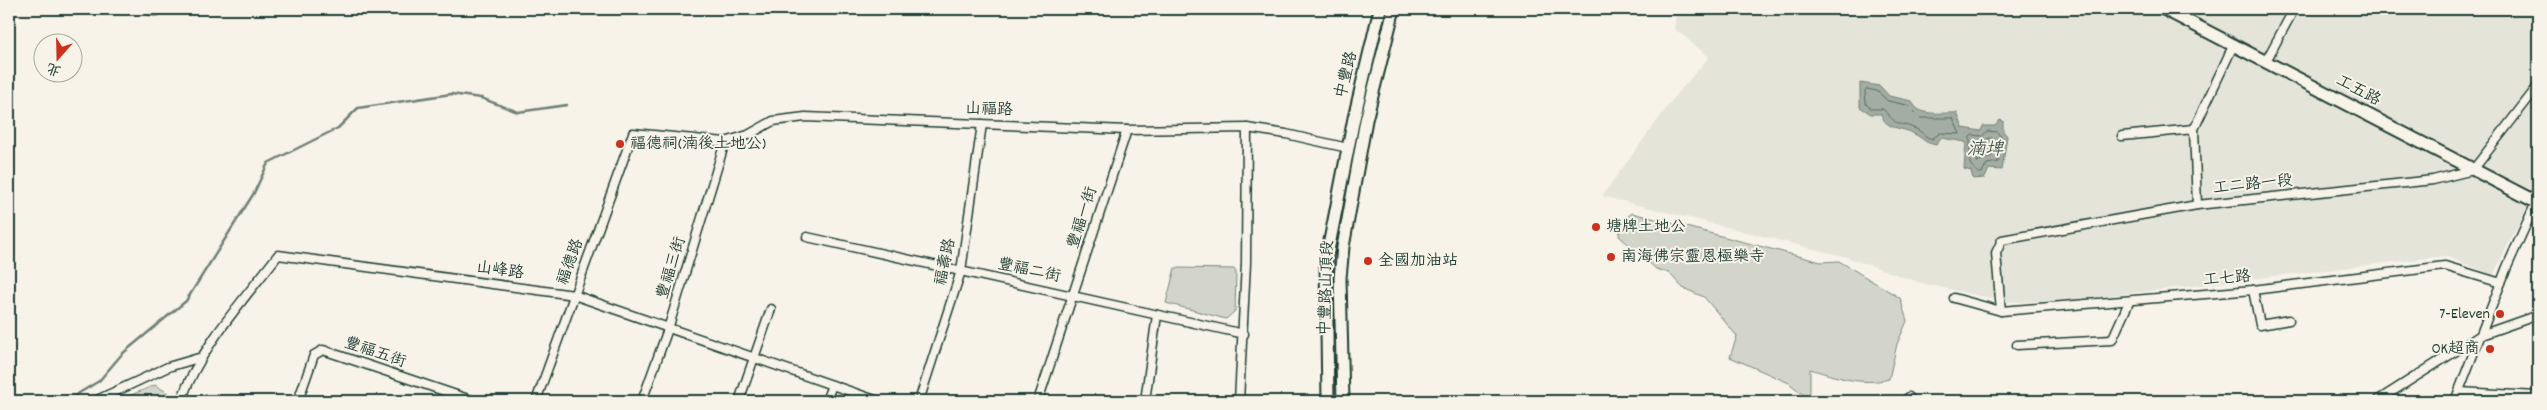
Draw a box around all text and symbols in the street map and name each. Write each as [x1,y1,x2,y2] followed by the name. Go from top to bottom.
[32,32,82,82] north arrow
[1330,49,1364,101] street label: 中豐路
[44,57,64,80] text: 北
[2331,70,2385,112] street label: 工五路
[965,98,1013,122] street label: 山福路
[630,133,766,156] place label: 福德祠(湳後土地公)
[614,138,626,150] marker: 福德祠(湳後土地公)
[1967,138,2005,163] water label: 湳埤
[2212,169,2294,201] street label: 工二路一段
[1062,184,1104,252] street label: 豐福一街
[1606,216,1686,239] place label: 塘牌土地公
[1590,221,1602,233] marker: 塘牌土地公
[652,234,692,302] street label: 豐福三街
[552,236,590,288] street label: 福德路
[930,236,962,288] street label: 福壽路
[1314,240,1340,336] street label: 中豐路山頂段
[1621,246,1765,269] place label: 南海佛宗靈恩極樂寺
[1378,250,1458,273] place label: 全國加油站
[1605,251,1617,263] marker: 南海佛宗靈恩極樂寺
[995,253,1063,289] street label: 豐福二街
[1362,255,1374,267] marker: 全國加油站
[475,256,525,286] street label: 山峰路
[2202,265,2252,293] street label: 工七路
[2439,303,2490,326] place label: 7-Eleven
[2494,308,2506,320] marker: 7-Eleven
[341,332,409,374] street label: 豐福五街
[2431,338,2480,361] place label: OK超商
[2484,343,2496,355] marker: OK超商

